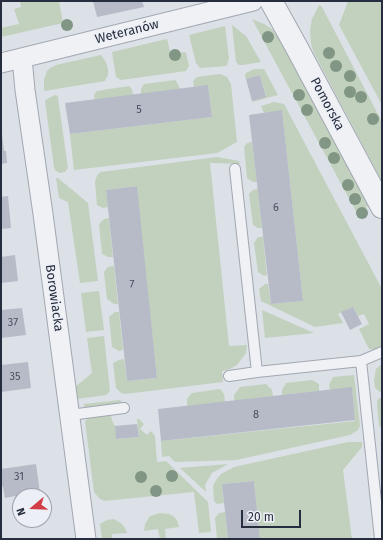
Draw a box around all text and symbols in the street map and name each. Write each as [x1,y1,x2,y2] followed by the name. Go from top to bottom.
[93,17,161,47] street label: Weteranów
[307,75,347,133] street label: Pomorska
[136,103,142,117] house number: 5
[273,201,279,215] house number: 6
[42,263,66,333] street label: Borowiacka
[130,278,134,292] house number: 7
[8,316,18,330] house number: 37
[10,370,20,384] house number: 35
[253,408,259,422] house number: 8
[14,470,24,484] house number: 31
[12,488,52,528] north arrow
[243,502,303,528] scale bar
[14,506,28,517] text: N
[248,510,274,524] text: 20 m

